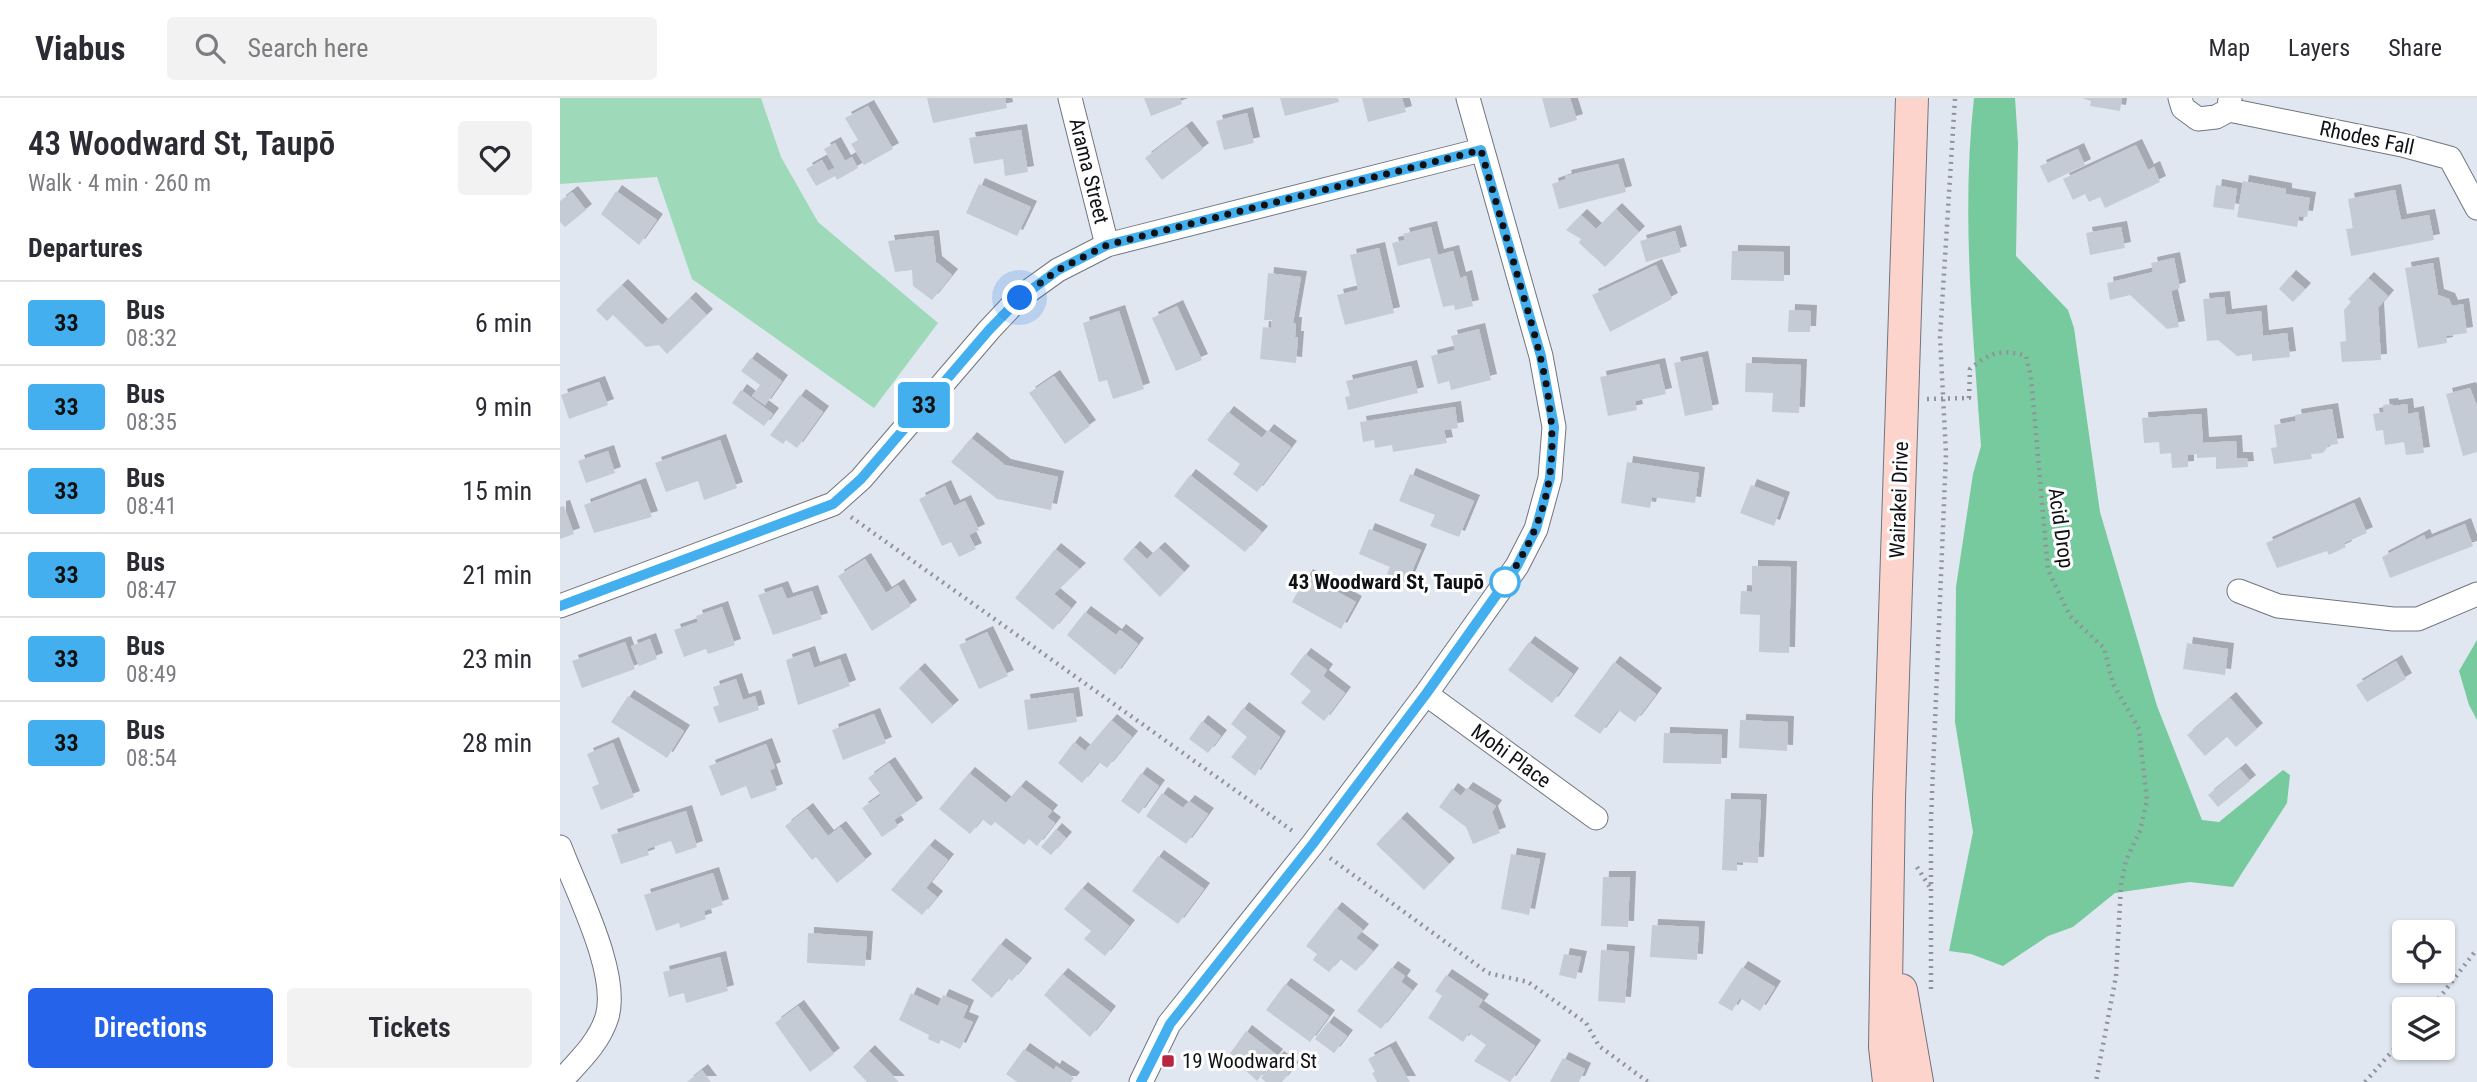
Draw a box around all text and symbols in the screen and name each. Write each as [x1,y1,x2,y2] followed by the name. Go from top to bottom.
[167,17,657,80] search box
[35,29,125,68] text: Viabus
[191,29,229,67] icon: search
[247,33,368,63] text: Search here
[2209,34,2250,62] text: Map
[2288,34,2350,62] text: Layers
[2388,34,2442,62] text: Share
[1064,116,1114,226] street label: Arama Street
[2318,116,2416,160] street label: Rhodes Fall
[458,121,532,195] button: heart
[28,124,335,163] text: 43 Woodward St, Taupō
[28,170,211,197] text: Walk · 4 min · 260 m
[28,233,143,263] text: Departures
[1002,280,1037,315] your location
[126,295,165,325] text: Bus
[475,308,532,338] text: 6 min
[54,309,79,337] text: 33
[126,325,177,352] text: 08:32
[126,379,165,409] text: Bus
[892,382,956,428] line badge: 33
[912,391,936,419] text: 33
[475,392,532,422] text: 9 min
[54,393,79,421] text: 33
[126,409,177,436] text: 08:35
[1885,441,1913,559] street label: Wairakei Drive
[126,463,165,493] text: Bus
[462,476,532,506] text: 15 min
[54,477,79,505] text: 33
[2043,486,2079,570] street label: Acid Drop
[126,493,177,520] text: 08:41
[126,547,165,577] text: Bus
[462,560,532,590] text: 21 min
[54,561,79,589] text: 33
[1490,567,1520,597] marker: 43 Woodward St, Taupō
[1288,570,1484,594] place label: 43 Woodward St, Taupō
[126,577,177,604] text: 08:47
[126,631,165,661] text: Bus
[462,644,532,674] text: 23 min
[54,645,79,673] text: 33
[126,661,177,688] text: 08:49
[126,715,165,745] text: Bus
[1467,719,1555,793] street label: Mohi Place
[462,728,532,758] text: 28 min
[54,729,79,757] text: 33
[126,745,177,772] text: 08:54
[2392,920,2455,1060] map controls
[2392,920,2455,983] button: locate
[28,988,273,1068] button: Directions
[287,988,532,1068] button: Tickets
[2392,997,2455,1060] button: layers
[1182,1049,1317,1073] place label: 19 Woodward St
[1160,1053,1176,1069] marker: 19 Woodward St

